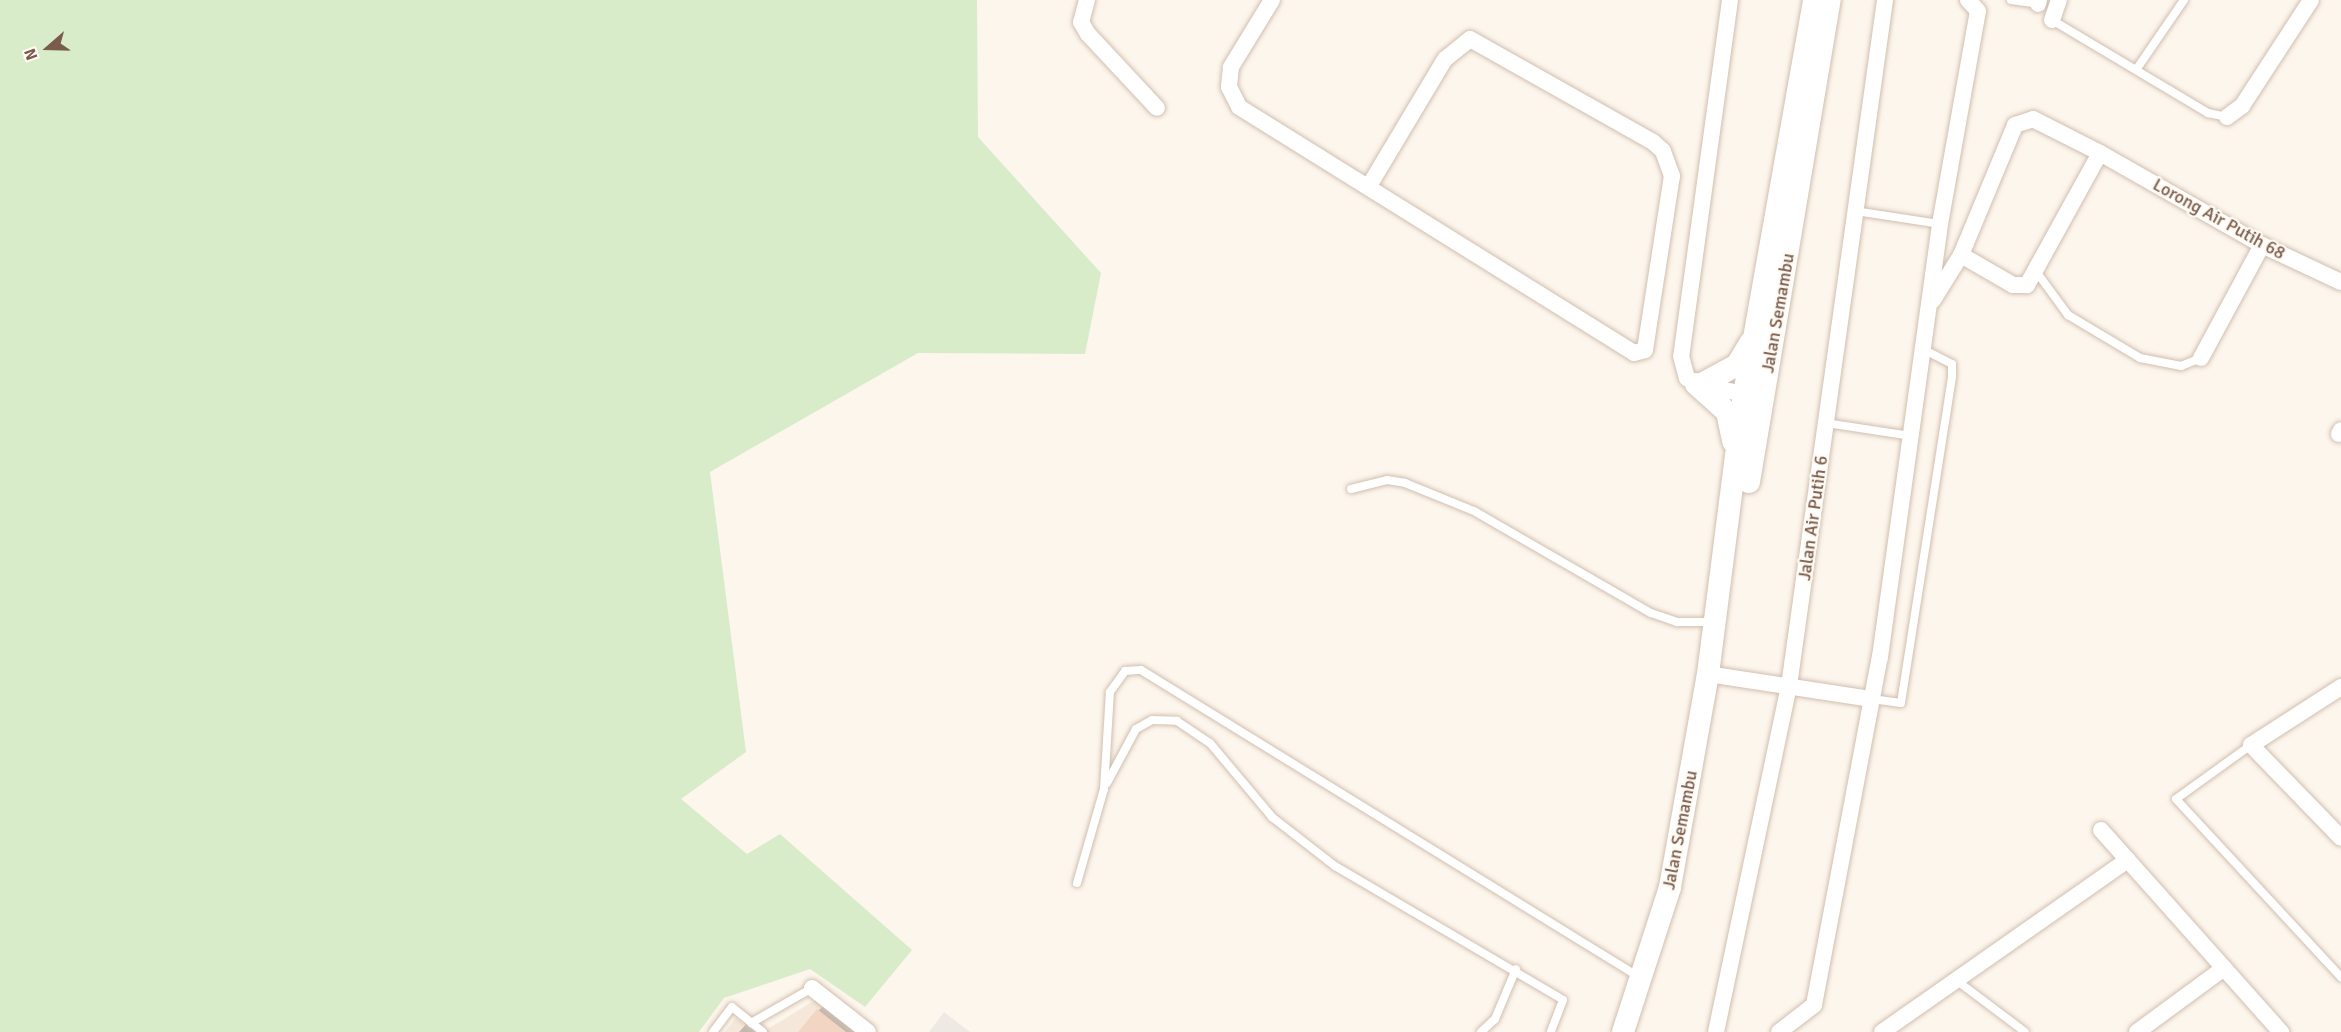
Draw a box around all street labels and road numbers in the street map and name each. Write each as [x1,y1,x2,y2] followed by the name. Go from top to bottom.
[2149,174,2289,264] street label: Lorong Air Putih 68
[1757,251,1799,375] street label: Jalan Semambu
[1794,454,1832,582] street label: Jalan Air Putih 6
[1658,768,1702,892] street label: Jalan Semambu

